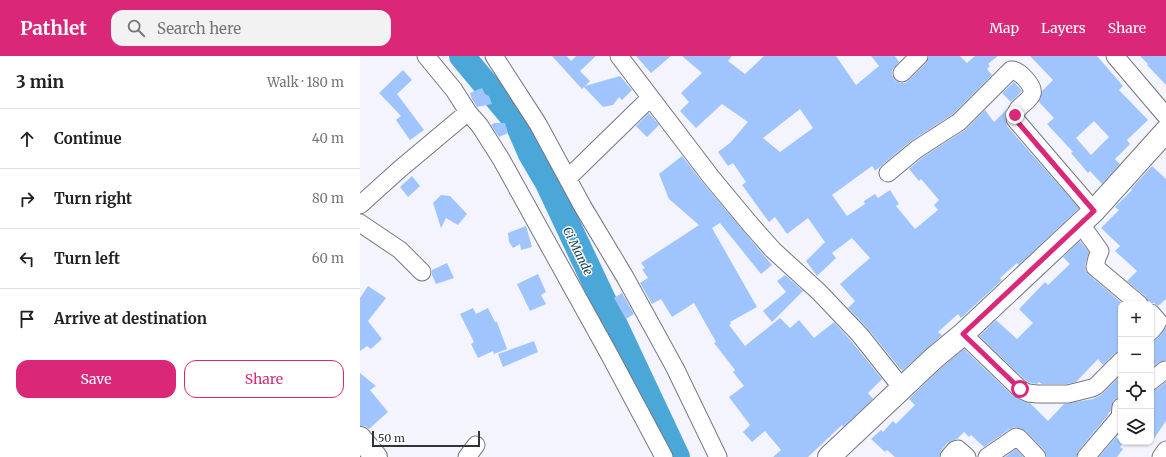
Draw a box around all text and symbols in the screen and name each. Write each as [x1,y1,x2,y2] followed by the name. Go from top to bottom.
[111,10,391,46] search box
[20,16,87,40] text: Pathlet
[125,17,147,39] icon: search
[157,19,241,38] text: Search here
[989,19,1019,37] text: Map
[1041,19,1086,37] text: Layers
[1108,19,1146,37] text: Share
[16,71,64,93] text: 3 min
[267,74,344,91] text: Walk · 180 m
[1006,106,1024,124] route end
[16,128,38,150] icon: ahead
[54,129,122,148] text: Continue
[312,130,344,147] text: 40 m
[16,188,38,210] icon: right
[54,189,132,208] text: Turn right
[312,190,344,207] text: 80 m
[560,224,596,278] water label: Ci Mande
[16,248,38,270] icon: left
[54,249,120,268] text: Turn left
[312,250,344,267] text: 60 m
[1118,301,1154,445] map controls
[1118,301,1154,337] button: +
[16,308,38,330] icon: arrive
[54,309,207,328] text: Arrive at destination
[1118,337,1154,373] button: −
[16,360,176,398] button: Save
[184,360,344,398] button: Share
[1118,373,1154,409] button: locate
[1011,380,1029,398] route start
[1118,409,1154,445] button: layers
[372,429,480,448] scale bar
[378,431,405,445] text: 50 m

